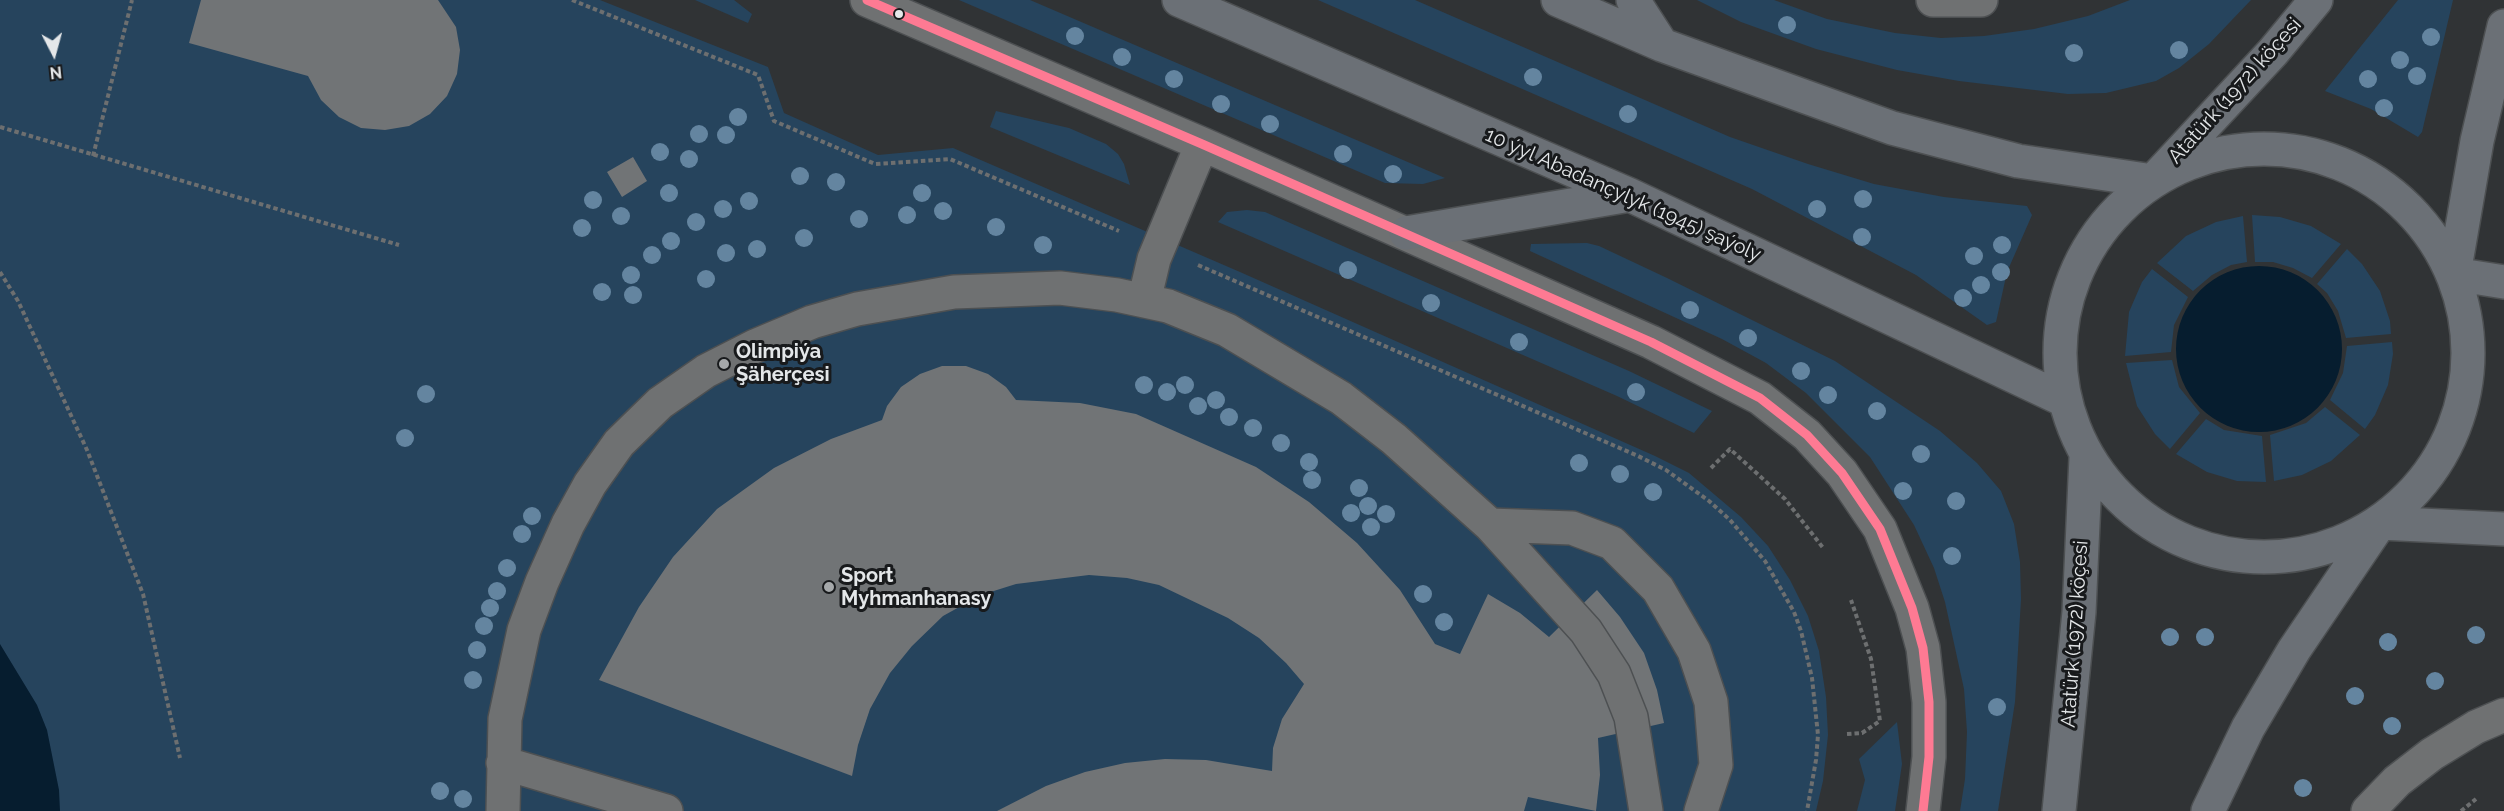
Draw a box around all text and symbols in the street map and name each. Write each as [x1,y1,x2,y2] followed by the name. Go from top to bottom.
[893,8,905,20] unlabelled marker
[2163,13,2307,169] street label: Atatürk (1972) köçesi
[24,24,84,84] north arrow
[49,62,63,82] text: N
[1481,123,1765,267] street label: 10 ýyl Abadançylyk (1945) şaýoly
[736,340,830,387] place label: Olimpiýa Şäherçesi
[717,357,731,371] marker: Olimpiýa Şäherçesi
[2056,540,2094,728] street label: Atatürk (1972) köçesi
[841,564,991,611] place label: Sport Myhmanhanasy
[822,580,836,594] marker: Sport Myhmanhanasy

